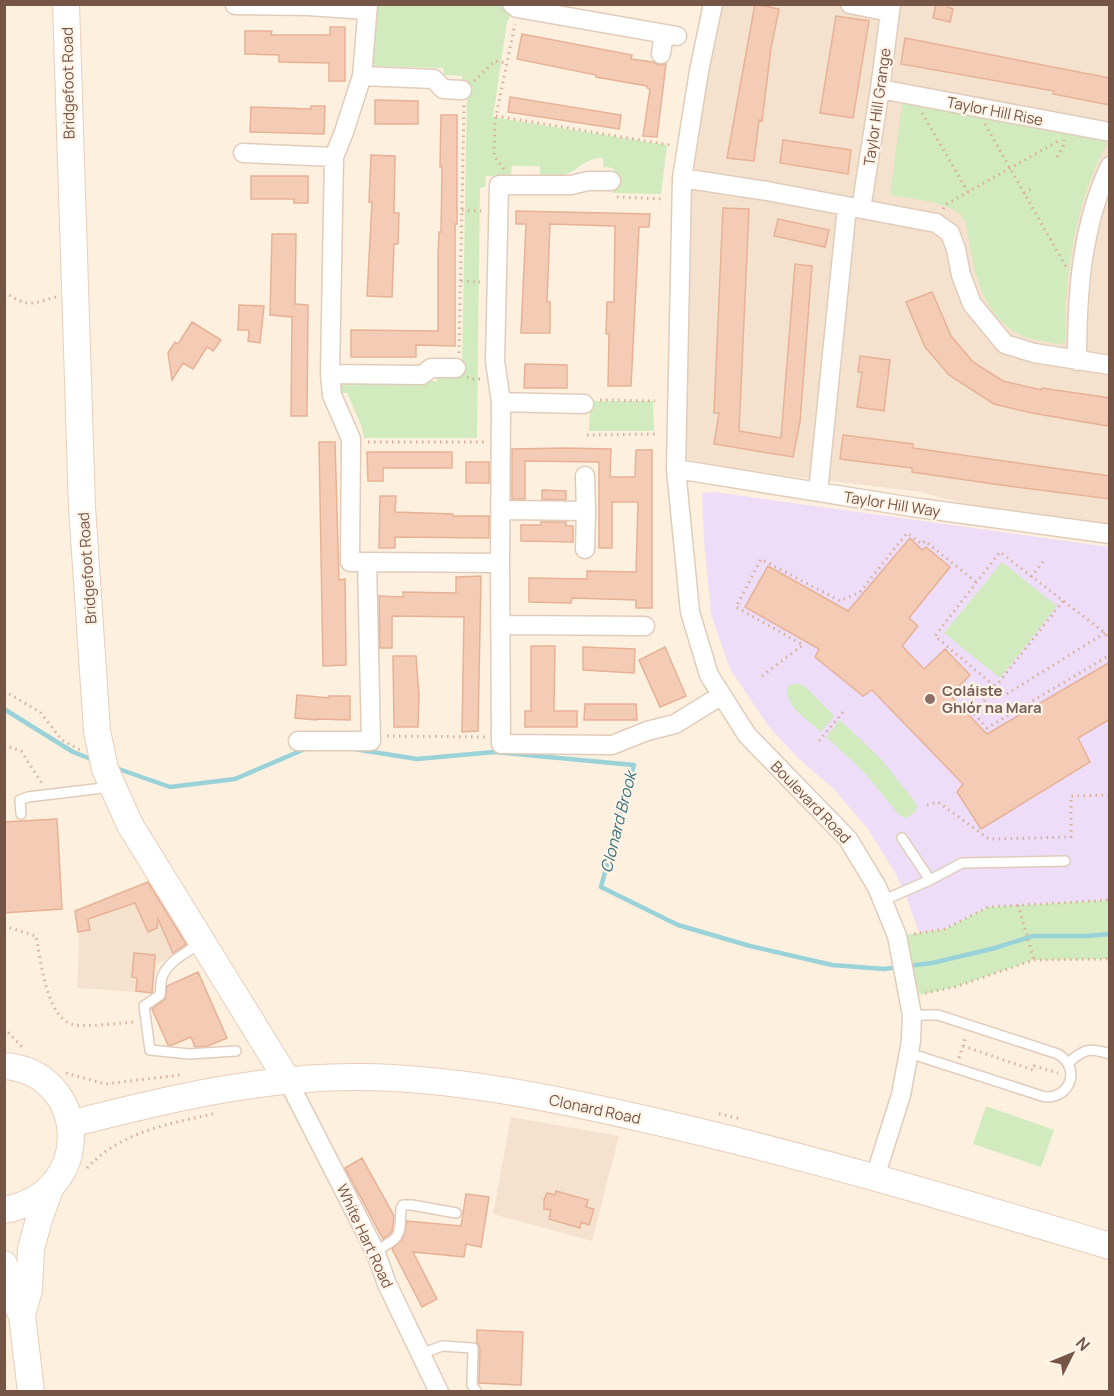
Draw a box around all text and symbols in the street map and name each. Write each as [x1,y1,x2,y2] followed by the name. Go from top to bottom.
[57,27,79,139] street label: Bridgefoot Road
[858,46,896,167] street label: Taylor Hill Grange
[945,91,1045,131] street label: Taylor Hill Rise
[842,486,942,522] street label: Taylor Hill Way
[73,511,101,625] street label: Bridgefoot Road
[942,680,1042,718] place label: Coláiste Ghlór na Mara
[923,692,937,706] marker: Coláiste Ghlór na Mara
[766,756,856,848] street label: Boulevard Road
[595,767,642,875] water label: Clonard Brook
[547,1089,643,1129] street label: Clonard Road
[332,1181,398,1291] street label: White Hart Road
[1042,1324,1102,1384] north arrow
[1071,1332,1095,1355] text: N

